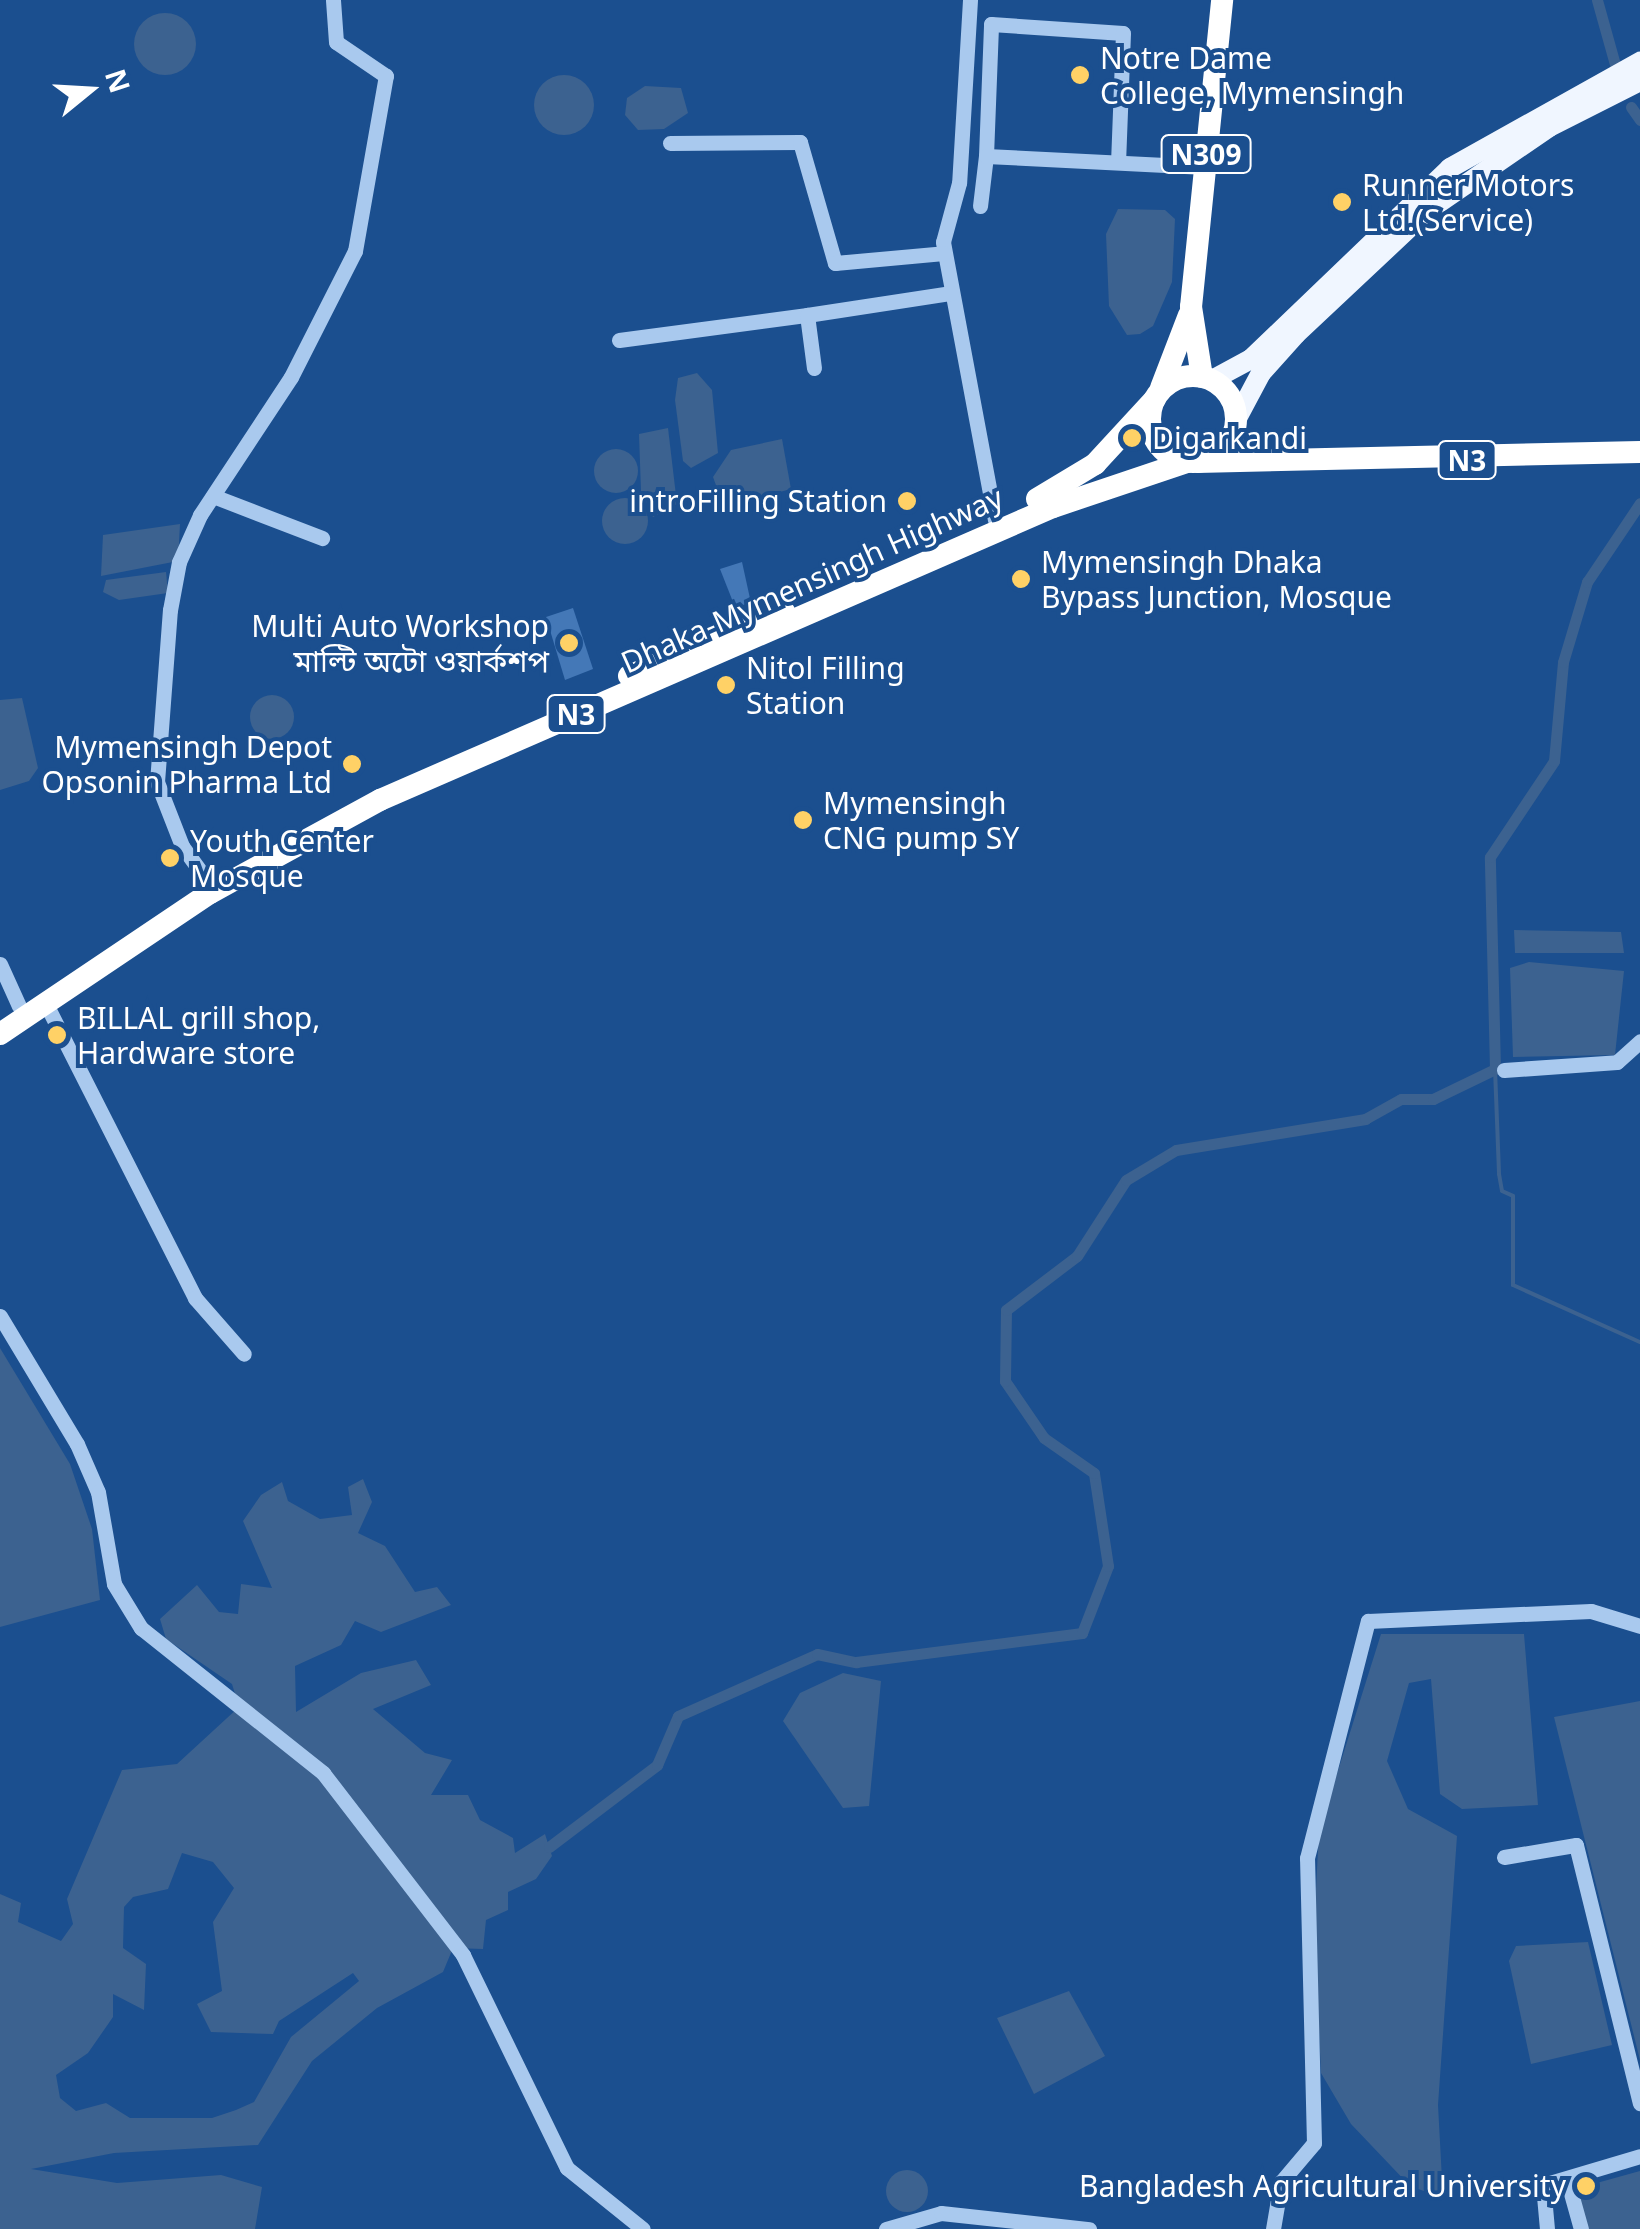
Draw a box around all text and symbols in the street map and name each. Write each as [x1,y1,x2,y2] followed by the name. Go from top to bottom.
[40,40,140,140] north arrow
[1100,40,1404,110] place label: Notre Dame College, Mymensingh
[97,64,140,97] text: N
[1069,64,1091,86] marker: Notre Dame College, Mymensingh
[1158,131,1254,177] road number: N309
[1362,167,1574,238] place label: Runner Motors Ltd.(Service)
[1331,191,1353,213] marker: Runner Motors Ltd.(Service)
[1152,420,1307,456] place label: Digarkandi
[1121,427,1143,449] marker: Digarkandi
[1437,437,1497,483] road number: N3
[616,479,1008,681] street label: Dhaka-Mymensingh Highway
[629,483,887,519] place label: introFilling Station
[896,490,918,512] marker: introFilling Station
[1041,544,1392,614] place label: Mymensingh Dhaka Bypass Junction, Mosque
[1010,568,1032,590] marker: Mymensingh Dhaka Bypass Junction, Mosque
[251,608,549,678] place label: Multi Auto Workshop মাল্টি অটো ওয়ার্কশপ
[558,632,580,654] marker: Multi Auto Workshop মাল্টি অটো ওয়ার্কশপ
[746,650,905,720] place label: Nitol Filling Station
[715,674,737,696] marker: Nitol Filling Station
[546,691,606,737] road number: N3
[41,729,332,800] place label: Mymensingh Depot Opsonin Pharma Ltd
[341,753,363,775] marker: Mymensingh Depot Opsonin Pharma Ltd
[823,785,1019,856] place label: Mymensingh CNG pump SY
[792,809,814,831] marker: Mymensingh CNG pump SY
[190,823,374,894] place label: Youth Center Mosque
[159,847,181,869] marker: Youth Center Mosque
[77,1000,320,1070] place label: BILLAL grill shop, Hardware store
[46,1024,68,1046] marker: BILLAL grill shop, Hardware store
[1079,2168,1566,2204] place label: Bangladesh Agricultural University
[1575,2175,1597,2197] marker: Bangladesh Agricultural University

